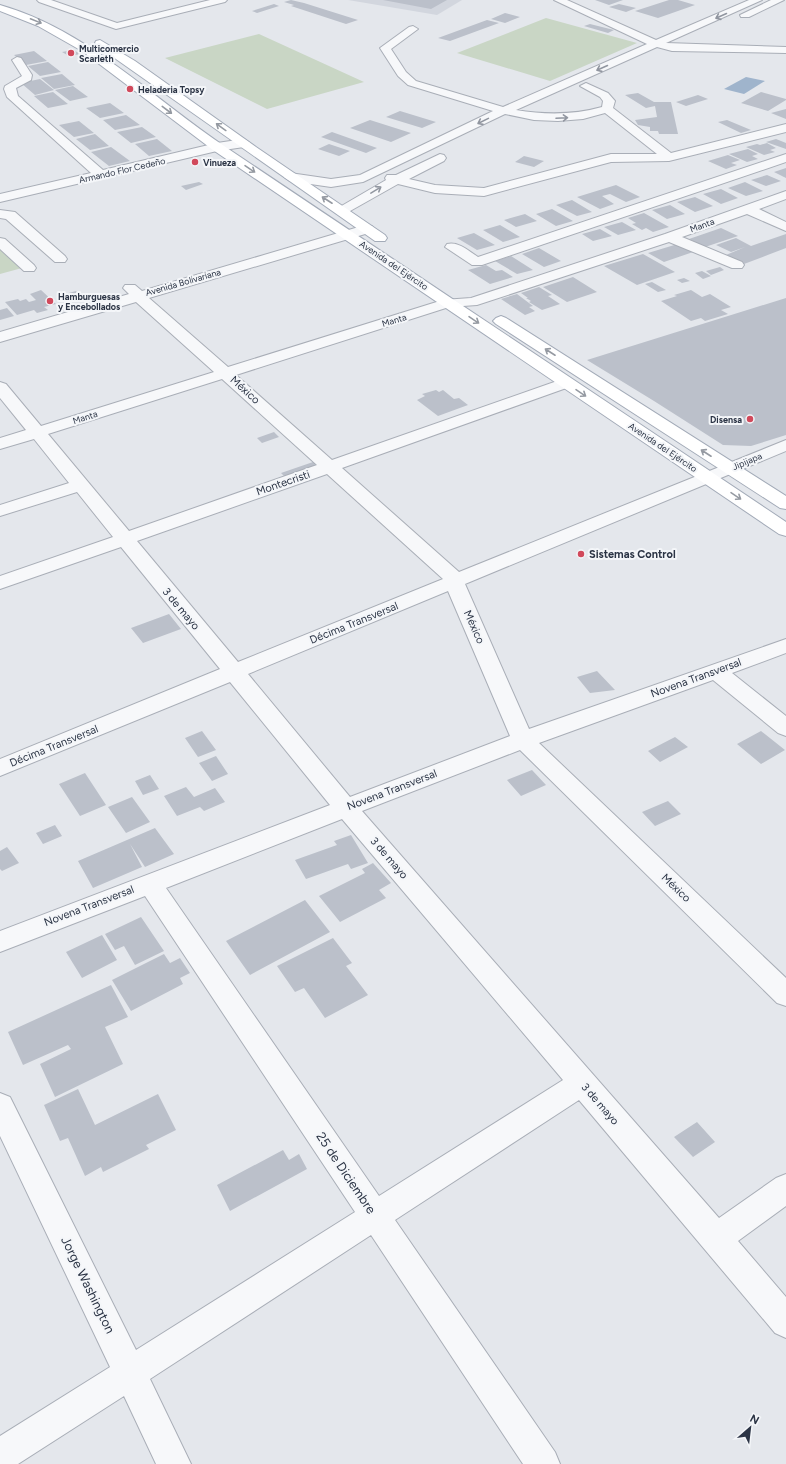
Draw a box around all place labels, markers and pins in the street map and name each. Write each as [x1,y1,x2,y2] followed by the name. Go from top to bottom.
[79,43,139,64] place label: Multicomercio Scarleth
[66,48,76,58] marker: Multicomercio Scarleth
[125,84,135,94] marker: Heladeria Topsy
[138,84,205,95] place label: Heladeria Topsy
[190,157,200,167] marker: Vinueza
[203,157,236,168] place label: Vinueza
[58,291,121,312] place label: Hamburguesas y Encebollados
[45,296,55,306] marker: Hamburguesas y Encebollados
[710,414,742,425] place label: Disensa
[745,414,755,424] marker: Disensa
[589,548,676,561] place label: Sistemas Control
[576,549,586,559] marker: Sistemas Control

